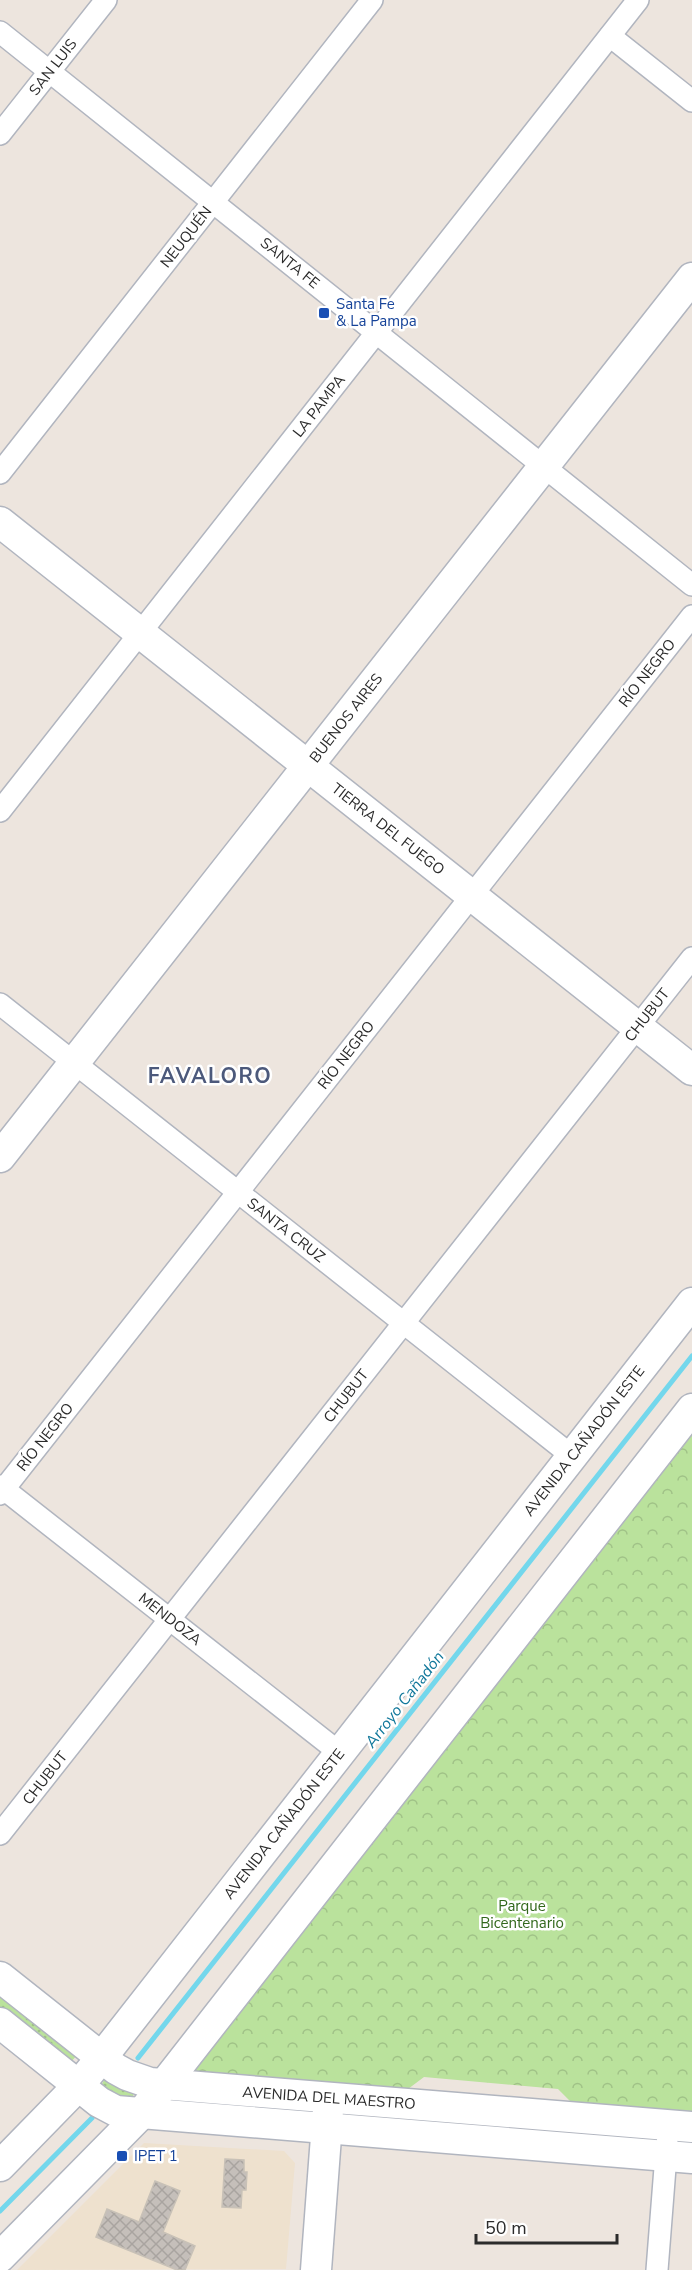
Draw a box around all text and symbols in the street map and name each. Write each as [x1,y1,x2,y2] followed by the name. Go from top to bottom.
[25,35,81,99] street label: SAN LUIS
[156,202,216,272] street label: NEUQUÉN
[256,233,324,293] street label: SANTA FE
[336,294,417,331] place label: Santa Fe & La Pampa
[317,306,331,320] marker: Santa Fe & La Pampa
[288,371,350,441] street label: LA PAMPA
[614,635,680,711] street label: RÍO NEGRO
[305,669,387,767] street label: BUENOS AIRES
[327,779,449,879] street label: TIERRA DEL FUEGO
[620,984,674,1046] street label: CHUBUT
[313,1017,379,1093] street label: RÍO NEGRO
[148,1062,272,1090] district label: FAVALORO
[243,1193,329,1267] street label: SANTA CRUZ
[518,1361,649,1520] street label: AVENIDA CAÑADÓN ESTE
[319,1365,373,1427] street label: CHUBUT
[12,1399,78,1475] street label: RÍO NEGRO
[134,1588,206,1650] street label: MENDOZA
[360,1647,449,1753] water label: Arroyo Cañadón
[218,1744,349,1903] street label: AVENIDA CAÑADÓN ESTE
[18,1747,72,1809] street label: CHUBUT
[480,1896,564,1933] park label: Parque Bicentenario
[242,2082,416,2114] street label: AVENIDA DEL MAESTRO
[134,2146,178,2166] place label: IPET 1
[115,2149,129,2163] marker: IPET 1
[476,2207,617,2245] scale bar
[485,2216,527,2240] text: 50 m

